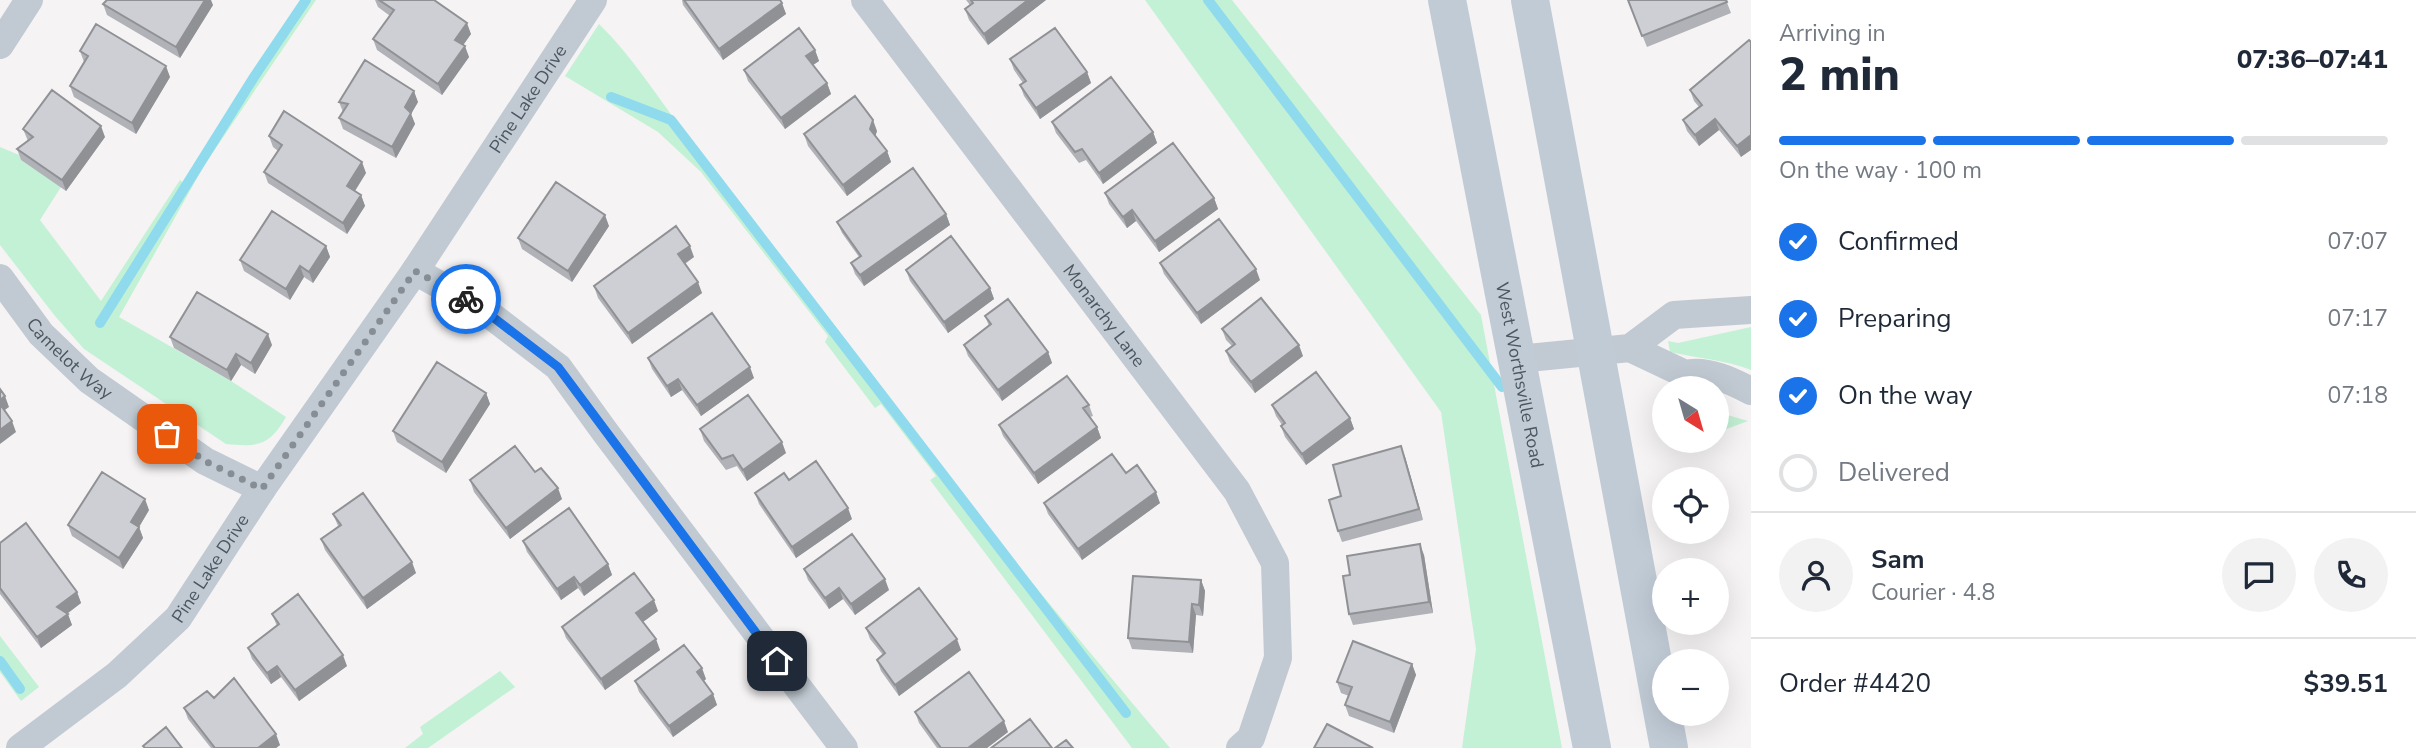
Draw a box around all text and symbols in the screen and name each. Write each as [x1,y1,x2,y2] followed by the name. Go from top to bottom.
[1779,18,1886,49] text: Arriving in
[484,40,572,158] street label: Pine Lake Drive
[2237,42,2388,77] text: 07:36–07:41
[1779,43,1900,106] text: 2 min
[1779,155,1982,186] text: On the way · 100 m
[1779,223,1817,261] icon: check
[1838,224,1959,259] text: Confirmed
[2328,226,2388,257] text: 07:07
[1057,259,1151,372] street label: Monarchy Lane
[431,264,501,334] courier
[447,280,485,318] icon: bike
[1490,280,1549,470] street label: West Worthsville Road
[1779,300,1817,338] icon: check
[1838,301,1951,336] text: Preparing
[2328,303,2388,334] text: 07:17
[21,313,118,405] street label: Camelot Way
[1652,376,1729,453] north arrow
[1652,376,1729,726] map controls
[1779,377,1817,415] icon: check
[1838,378,1972,413] text: On the way
[2328,380,2388,411] text: 07:18
[137,404,197,464] pin
[148,415,186,453] icon: bag
[1838,455,1950,490] text: Delivered
[1652,467,1729,544] button: locate
[166,510,254,627] street label: Pine Lake Drive
[1779,538,1853,612] button: person
[2222,538,2296,612] button: chat
[2314,538,2388,612] button: phone
[1871,542,1924,577] text: Sam
[1652,558,1729,635] button: +
[1871,577,1995,608] text: Courier · 4.8
[747,631,807,691] pin
[758,642,796,680] icon: home
[1652,649,1729,726] button: −
[1779,666,1931,701] text: Order #4420
[2304,666,2388,701] text: $39.51

